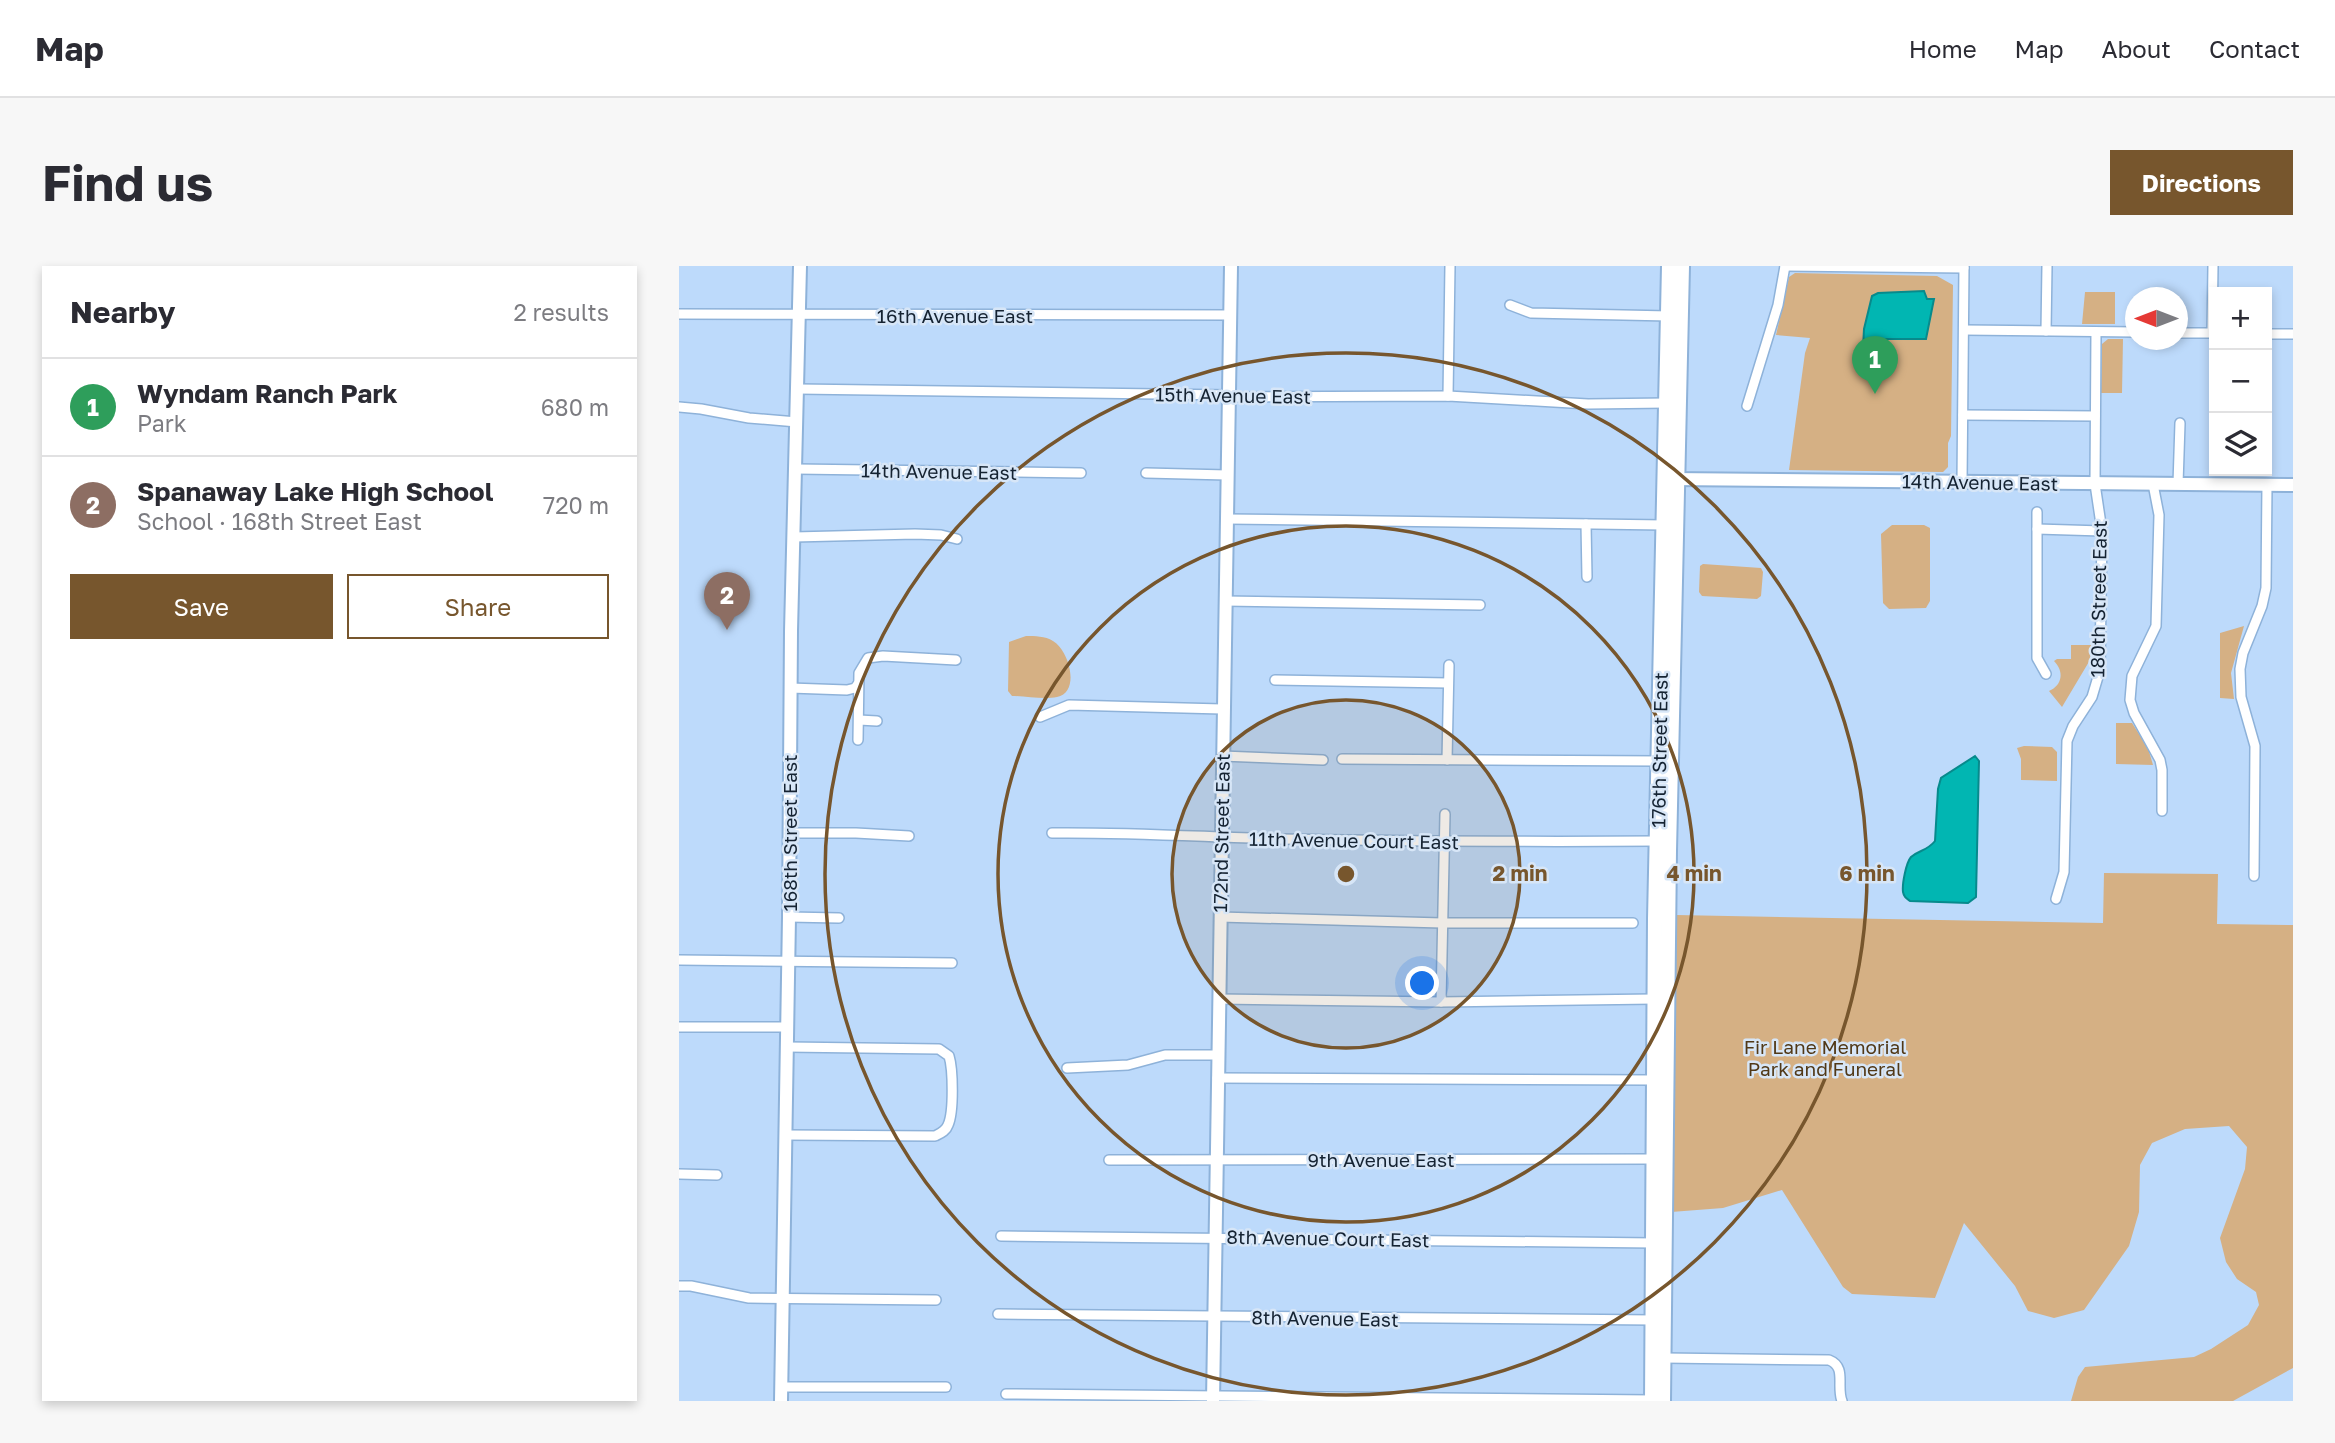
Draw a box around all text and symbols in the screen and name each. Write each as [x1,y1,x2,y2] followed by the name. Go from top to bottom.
[35,29,104,68] text: Map
[1909,34,1977,63] text: Home
[2015,34,2064,63] text: Map
[2102,34,2171,63] text: About
[2209,34,2300,63] text: Contact
[2110,150,2293,215] button: Directions
[42,153,213,212] text: Find us
[2125,287,2188,350] north arrow
[2209,287,2272,476] map controls
[2209,287,2272,350] button: +
[70,294,175,330] text: Nearby
[513,298,609,326] text: 2 results
[877,304,1033,327] street label: 16th Avenue East
[1852,336,1898,394] pin: 1
[2209,350,2272,413] button: −
[137,378,398,409] text: Wyndam Ranch Park
[1155,382,1311,408] street label: 15th Avenue East
[87,393,99,421] text: 1
[541,393,609,421] text: 680 m
[137,409,187,437] text: Park
[2209,413,2272,476] button: layers
[861,458,1017,484] street label: 14th Avenue East
[1902,469,2058,495] street label: 14th Avenue East
[137,476,493,507] text: Spanaway Lake High School
[86,491,100,519] text: 2
[543,491,609,519] text: 720 m
[137,507,422,535] text: School · 168th Street East
[2085,520,2111,678] street label: 180th Street East
[704,572,750,630] pin: 2
[70,574,333,639] button: Save
[347,574,609,639] button: Share
[1646,672,1672,828] street label: 176th Street East
[1208,753,1234,913] street label: 172nd Street East
[778,754,801,912] street label: 168th Street East
[1249,827,1459,853] street label: 11th Avenue Court East
[1493,860,1547,886] text: 2 min
[1666,860,1722,886] text: 4 min
[1839,860,1895,886] text: 6 min
[1334,862,1358,886] centre of rings
[1405,966,1439,1000] your location
[1744,1035,1906,1080] park label: Fir Lane Memorial Park and Funeral
[1307,1148,1455,1171] street label: 9th Avenue East
[1226,1225,1430,1251] street label: 8th Avenue Court East
[1251,1305,1399,1331] street label: 8th Avenue East

